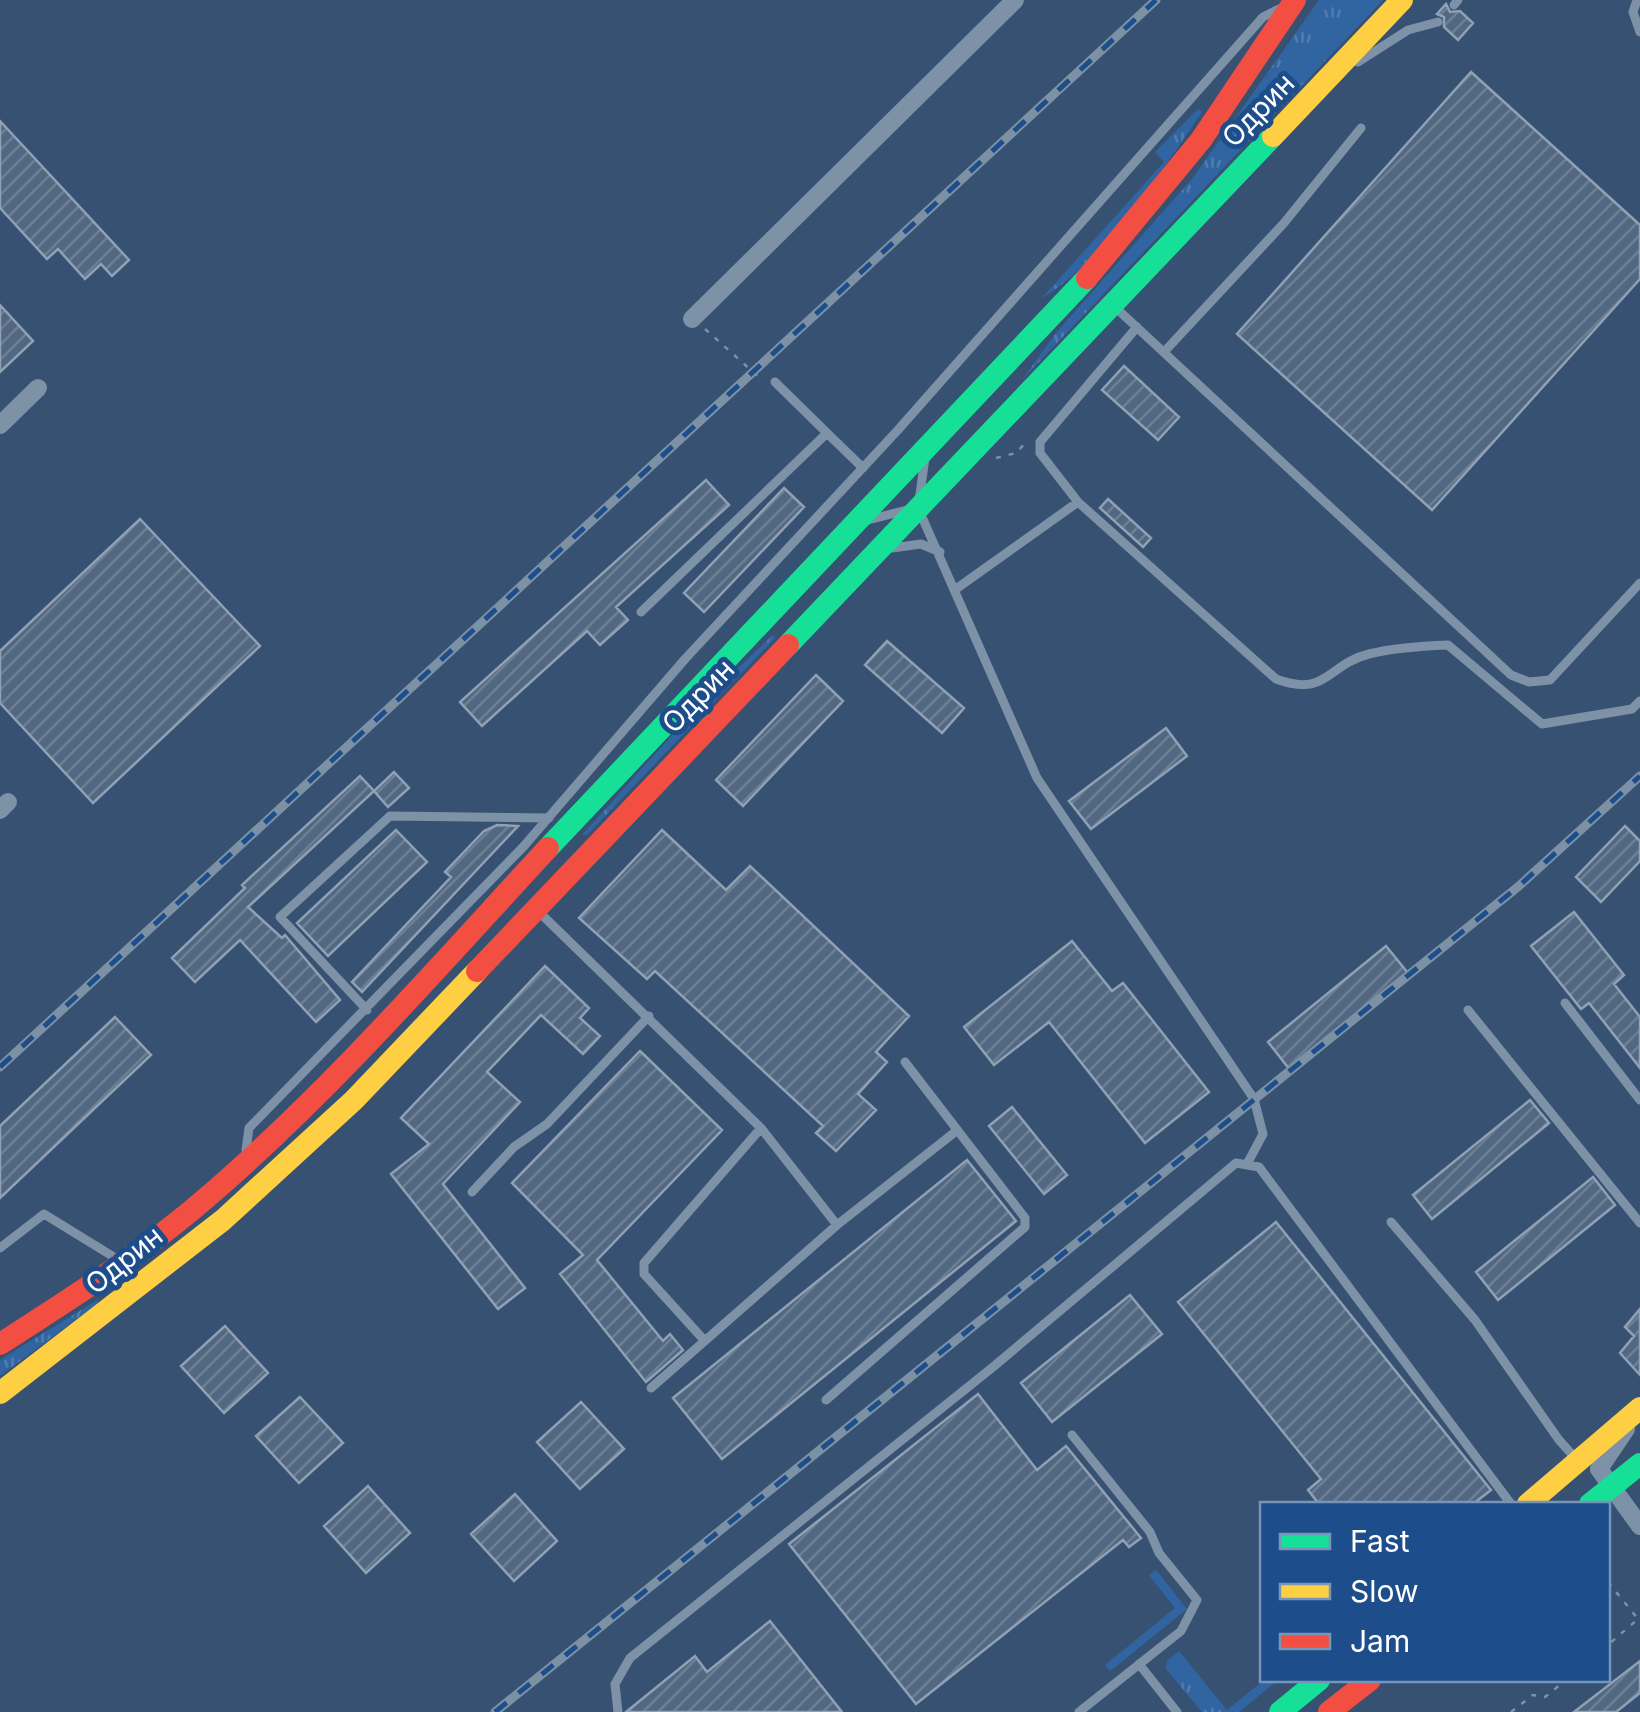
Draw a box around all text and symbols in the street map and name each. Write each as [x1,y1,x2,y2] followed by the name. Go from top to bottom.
[1215,66,1301,154] street label: Одрин
[655,652,741,740] street label: Одрин
[79,1219,169,1301] street label: Одрин
[1260,1502,1610,1682] legend
[1350,1523,1410,1559] text: Fast
[1350,1573,1419,1609] text: Slow
[1350,1623,1410,1659] text: Jam

